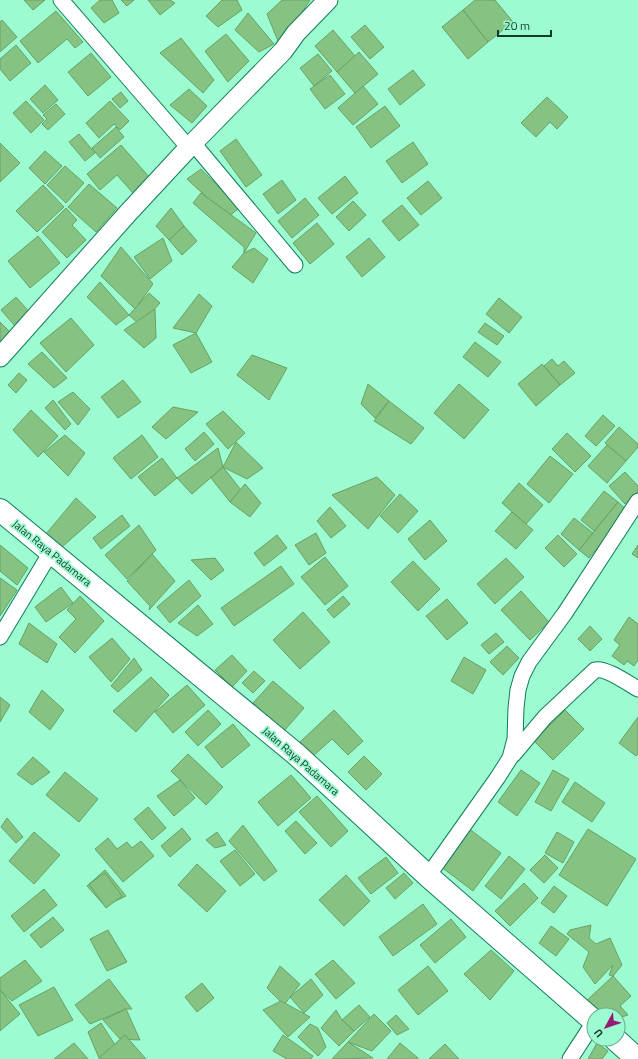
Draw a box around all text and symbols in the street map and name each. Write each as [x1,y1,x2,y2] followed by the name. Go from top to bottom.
[498,12,551,38] scale bar
[504,16,530,35] text: 20 m
[9,516,95,590] street label: Jalan Raya Padamara
[259,723,344,799] street label: Jalan Raya Padamara
[586,1007,626,1047] north arrow
[590,1026,607,1041] text: U

